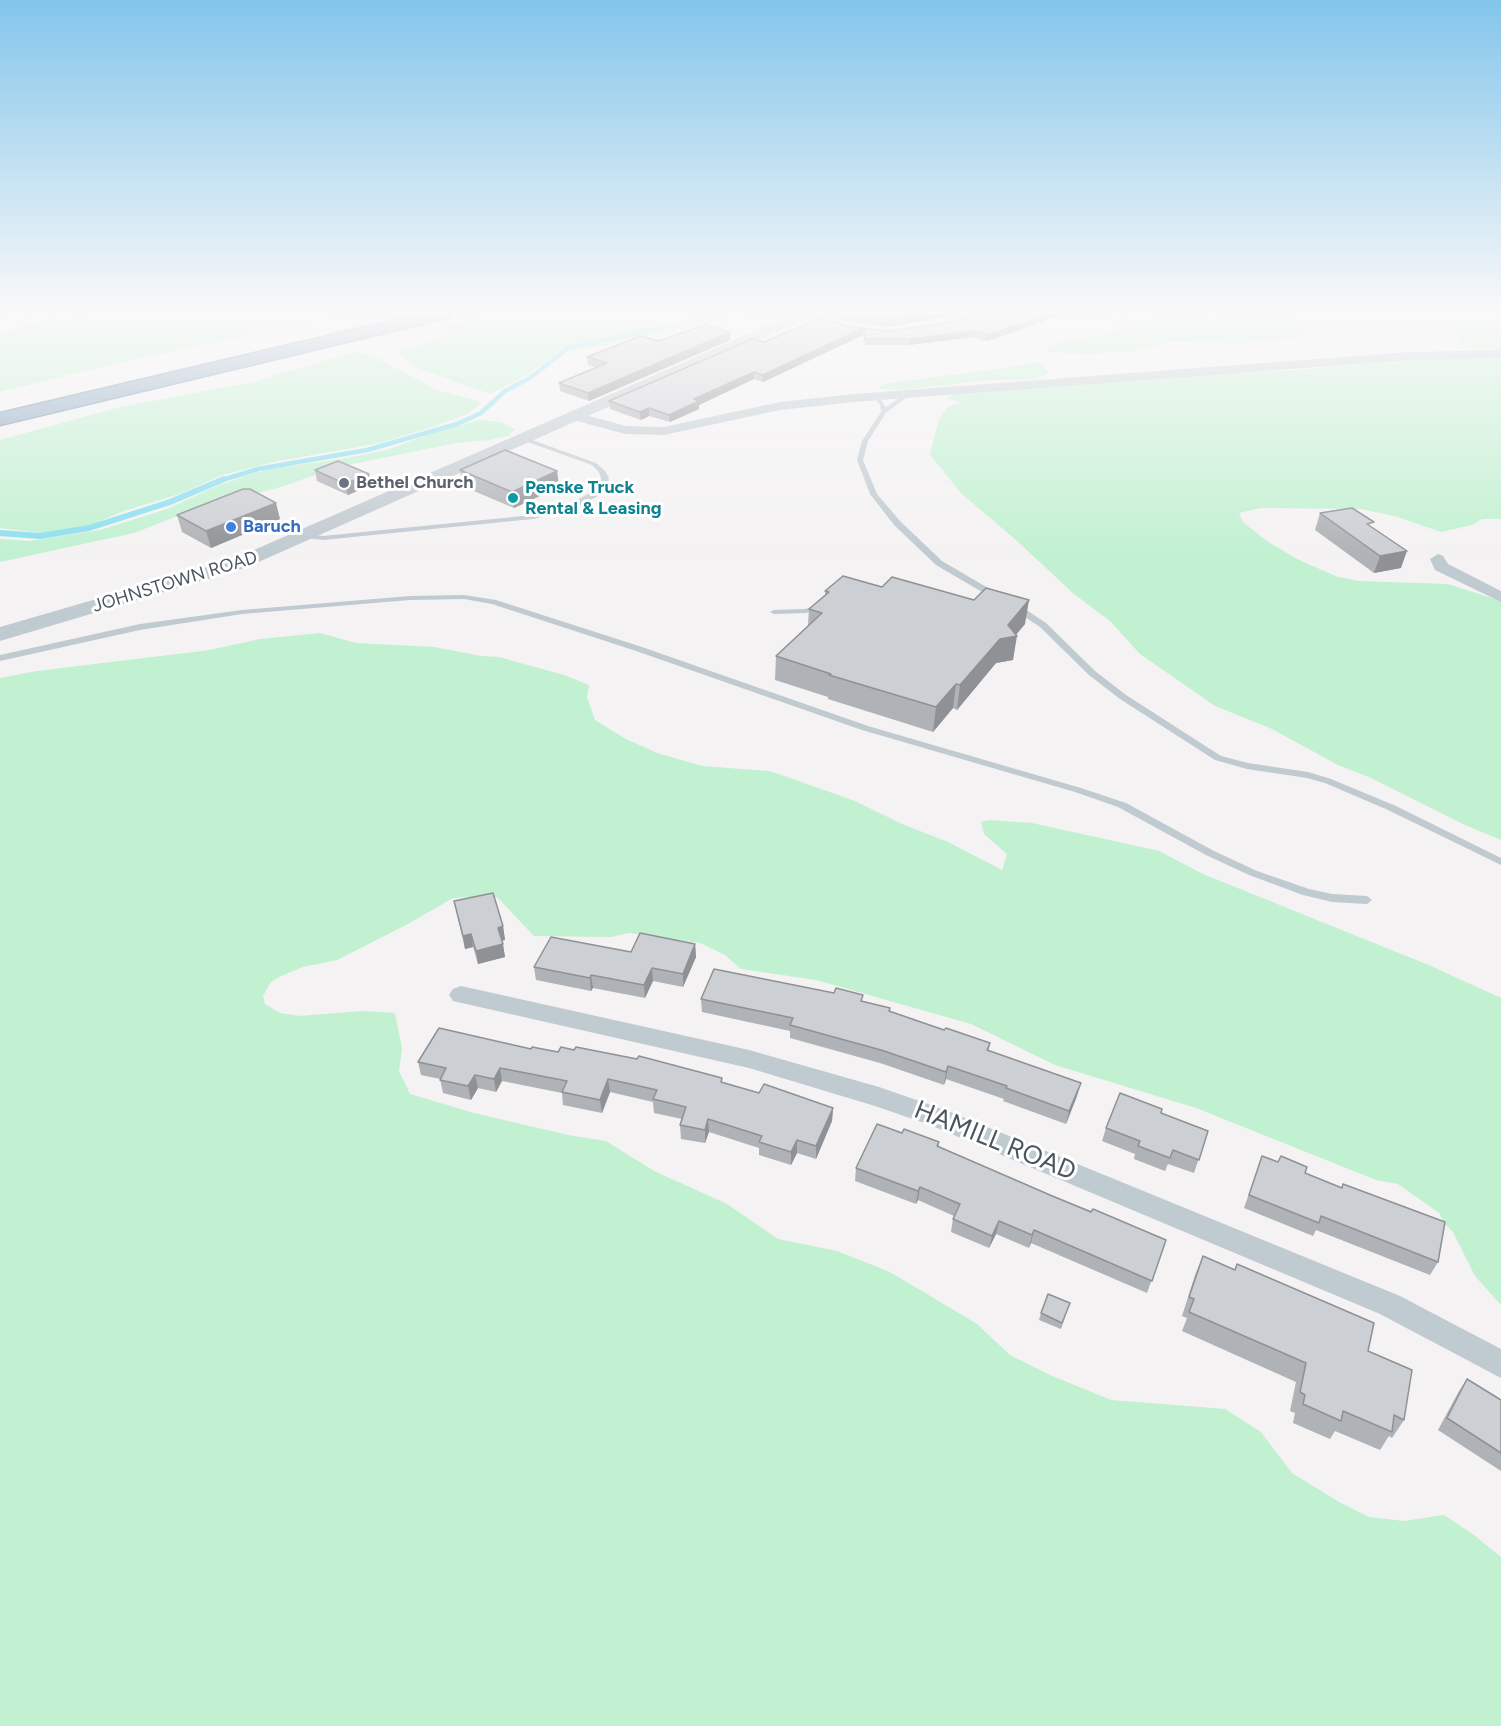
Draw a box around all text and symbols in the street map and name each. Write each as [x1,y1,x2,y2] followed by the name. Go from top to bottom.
[356,472,474,494] place label: Bethel Church
[337,476,351,490] marker: Bethel Church
[525,477,661,520] place label: Penske Truck Rental & Leasing
[506,491,520,505] marker: Penske Truck Rental & Leasing
[243,516,301,538] place label: Baruch
[224,520,238,534] marker: Baruch
[90,547,260,617] street label: JOHNSTOWN ROAD
[910,1094,1080,1188] street label: HAMILL ROAD

